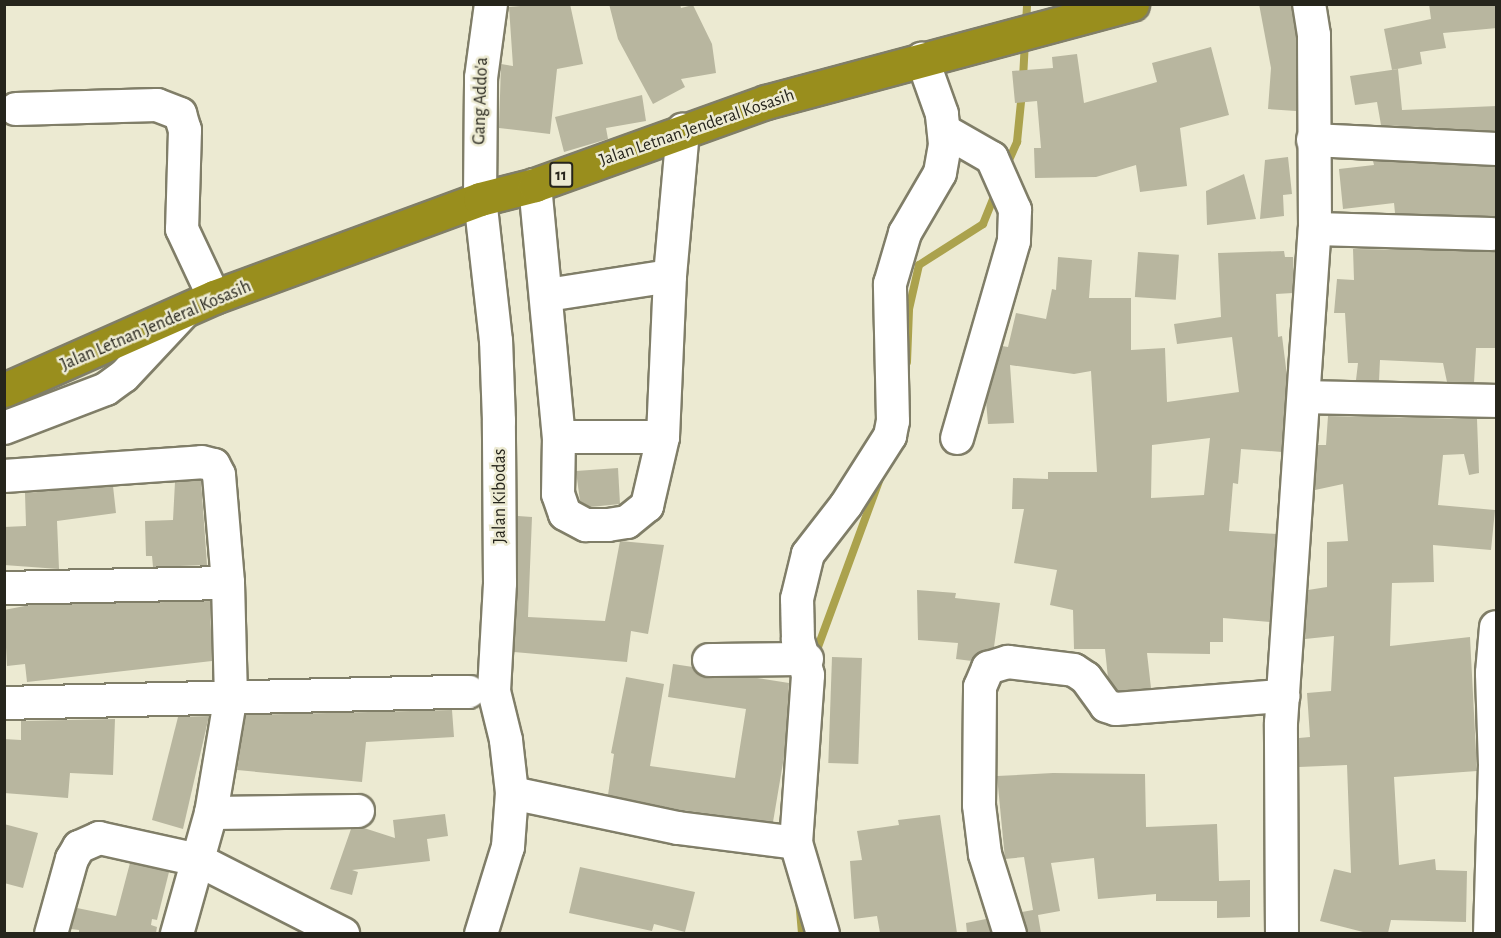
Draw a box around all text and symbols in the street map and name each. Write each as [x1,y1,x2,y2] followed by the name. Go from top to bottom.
[469,57,493,145] street label: Gang Addo'a
[597,84,797,172] street label: Jalan Letnan Jenderal Kosasih
[549,162,573,188] road number: 11
[58,276,254,376] street label: Jalan Letnan Jenderal Kosasih
[489,449,511,543] street label: Jalan Kibodas

